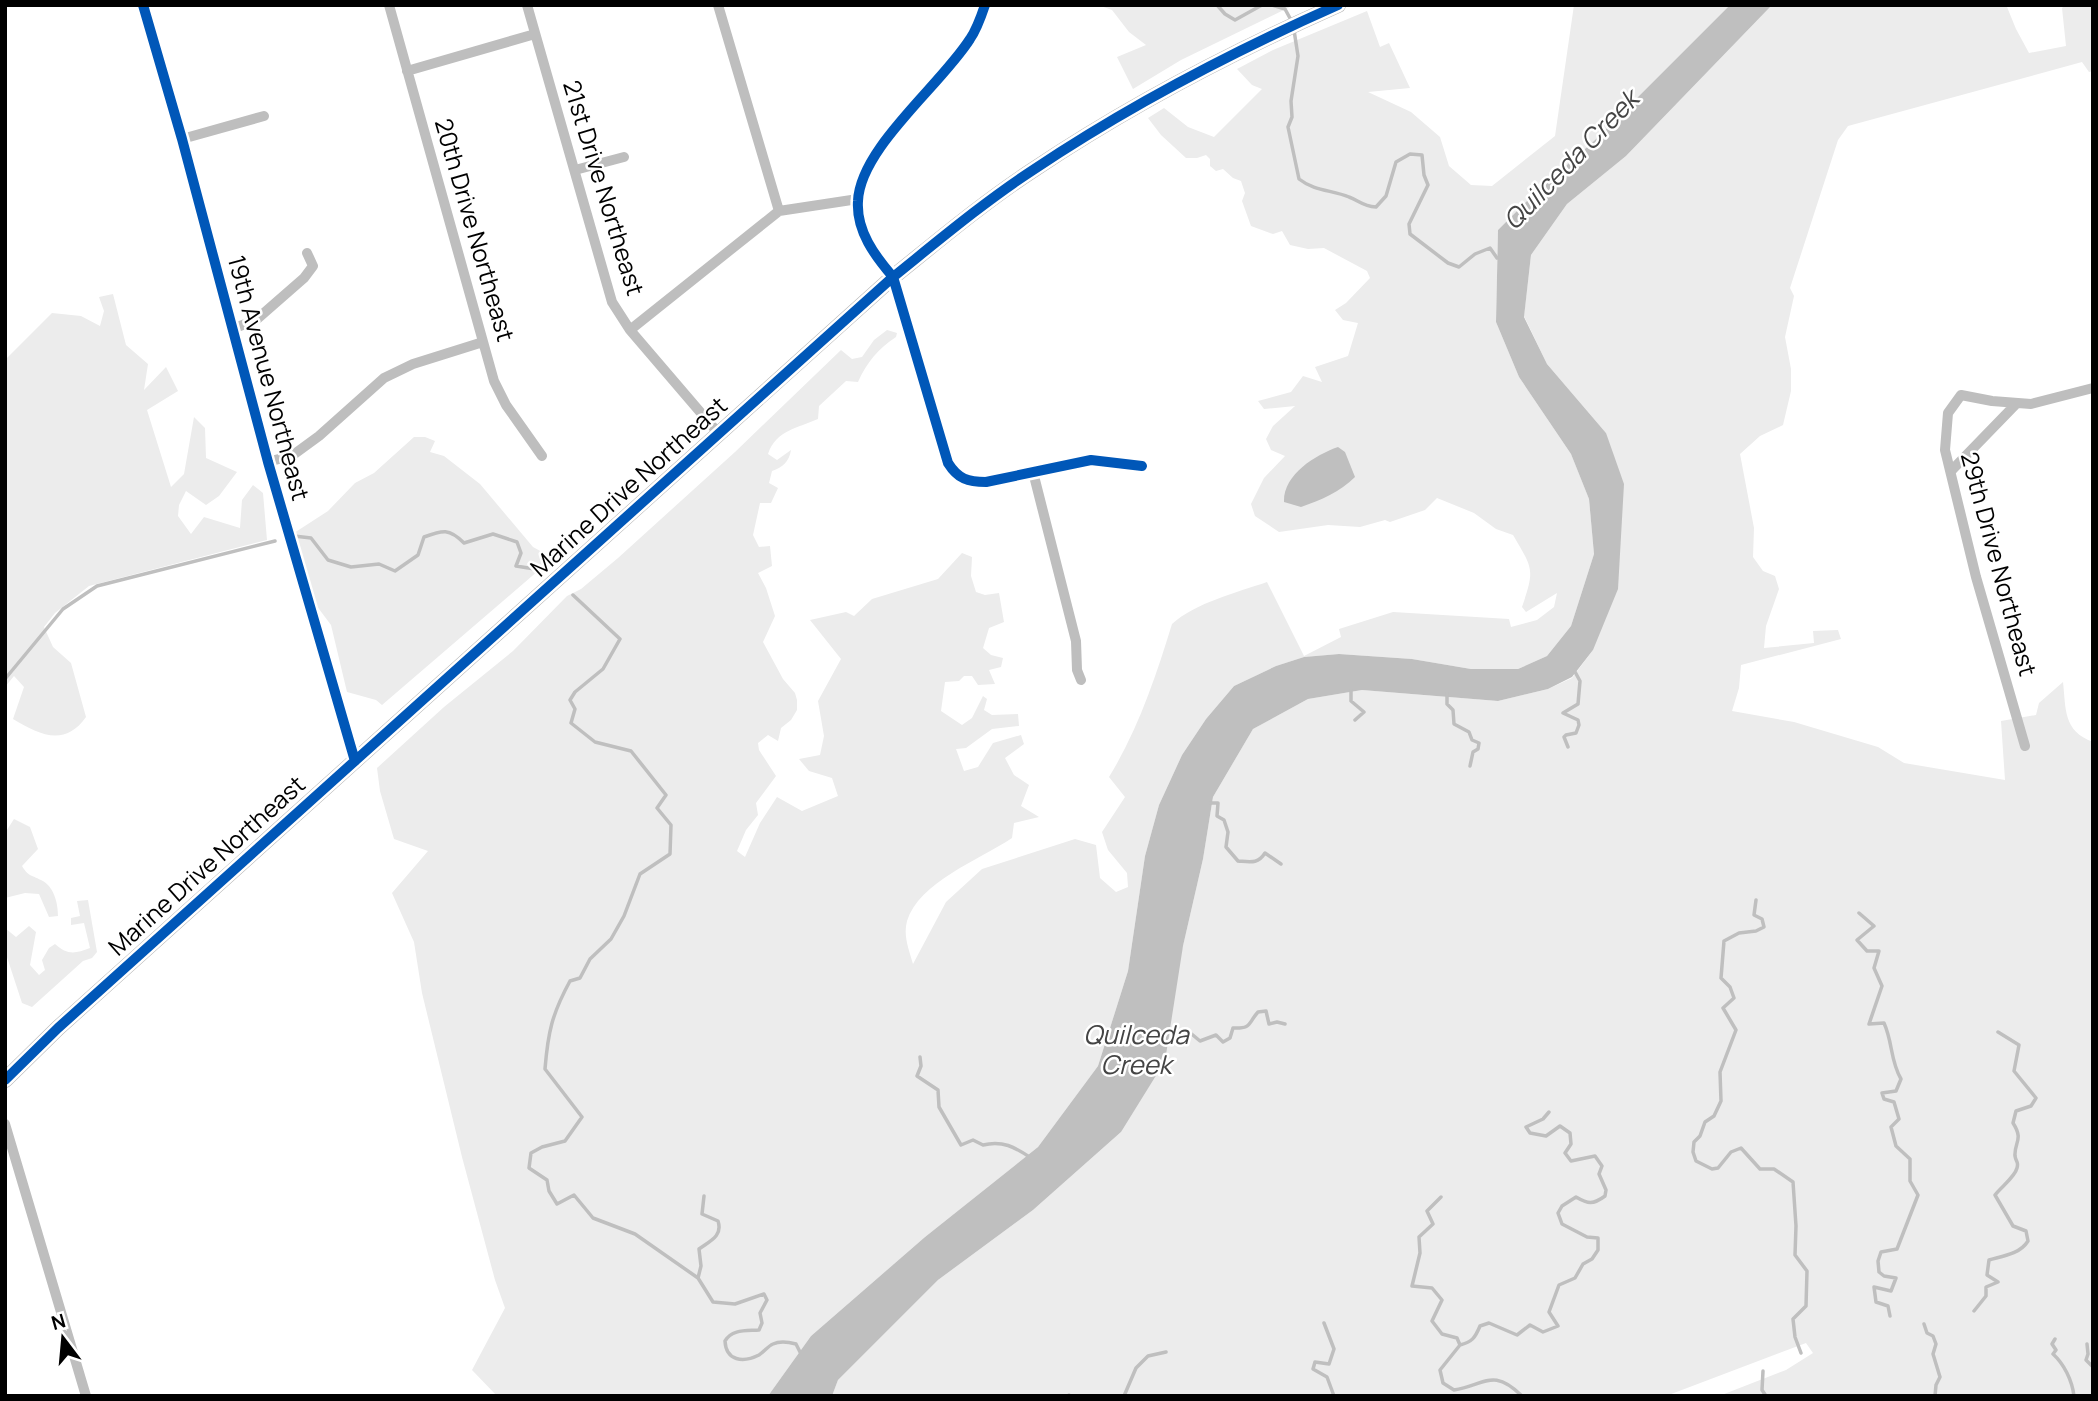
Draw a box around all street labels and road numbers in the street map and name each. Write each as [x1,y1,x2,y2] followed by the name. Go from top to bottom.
[556,76,653,299] street label: 21st Drive Northeast
[428,114,523,345] street label: 20th Drive Northeast
[221,251,318,504] street label: 19th Avenue Northeast
[523,389,733,583] street label: Marine Drive Northeast
[1954,448,2045,679] street label: 29th Drive Northeast
[101,768,311,962] street label: Marine Drive Northeast

